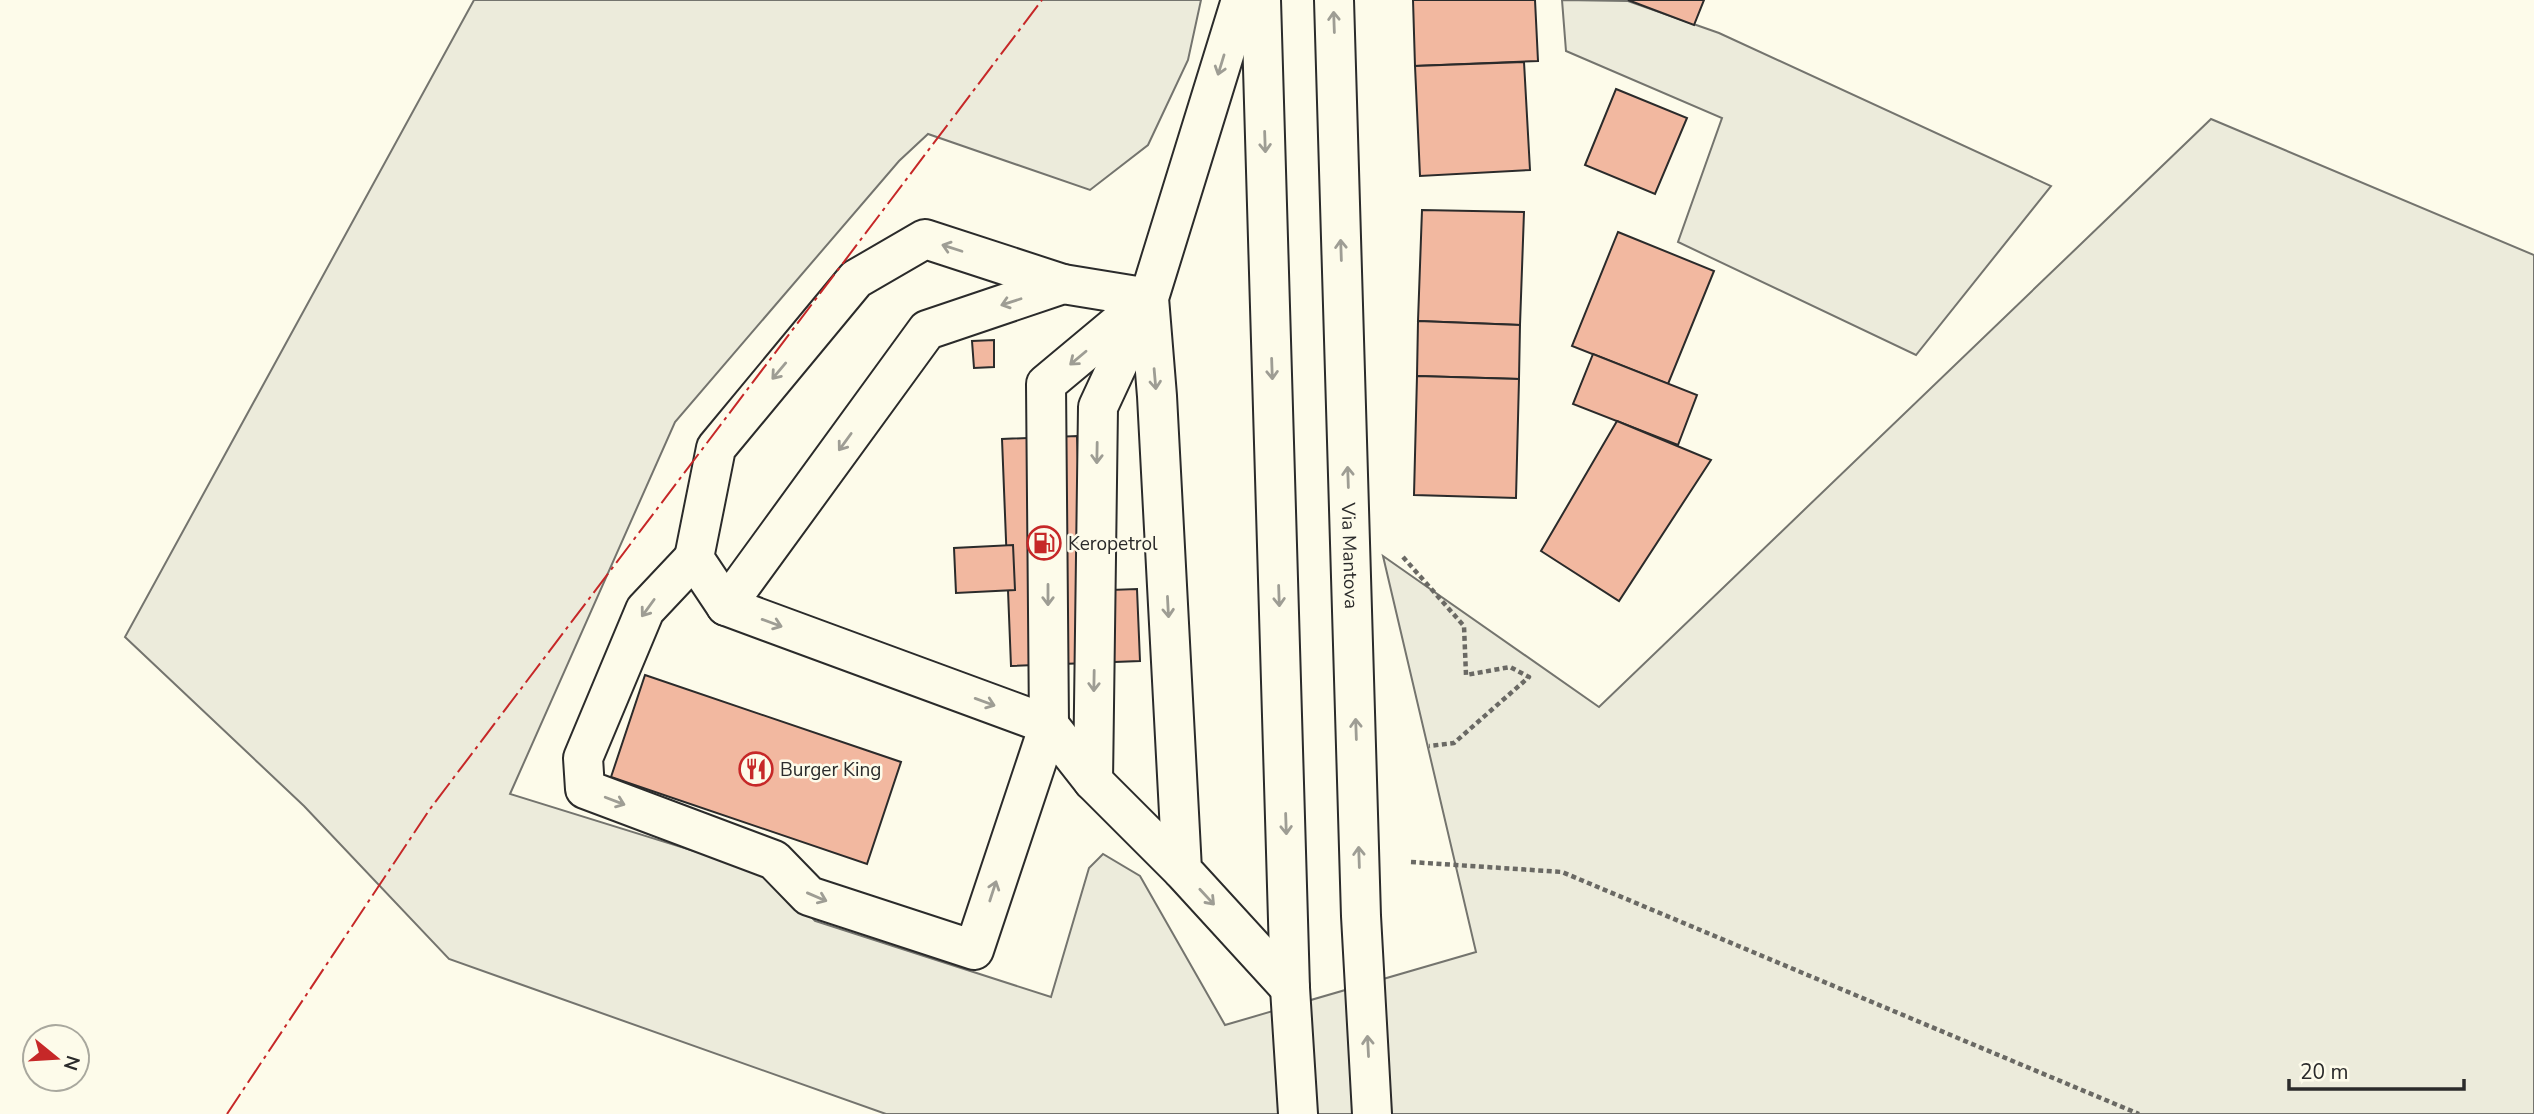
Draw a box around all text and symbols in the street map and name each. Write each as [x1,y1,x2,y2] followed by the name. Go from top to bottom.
[1328,11,1341,34] one-way arrow
[1214,54,1227,76] one-way arrow
[1259,130,1272,153] one-way arrow
[1335,239,1348,262] one-way arrow
[941,241,963,253] one-way arrow
[1000,296,1022,309] one-way arrow
[1069,350,1087,366] one-way arrow
[1266,357,1279,380] one-way arrow
[771,362,787,380] one-way arrow
[1149,368,1162,390] one-way arrow
[838,432,852,451] one-way arrow
[1091,441,1104,464] one-way arrow
[1341,466,1355,489] one-way arrow
[1335,501,1364,609] street label: Via Mantova
[1025,524,1063,562] fuel station icon: Keropetrol
[1068,531,1158,557] place label: Keropetrol
[1041,583,1055,606] one-way arrow
[1272,585,1286,608] one-way arrow
[1161,595,1174,618] one-way arrow
[641,598,655,617] one-way arrow
[760,618,782,630] one-way arrow
[1087,669,1101,692] one-way arrow
[974,696,996,709] one-way arrow
[1349,718,1362,741] one-way arrow
[737,750,775,788] restaurant icon: Burger King
[780,757,881,783] place label: Burger King
[604,795,626,808] one-way arrow
[1279,812,1292,835] one-way arrow
[1353,846,1366,869] one-way arrow
[988,880,1001,902] one-way arrow
[1199,888,1215,906] one-way arrow
[806,891,827,904] one-way arrow
[21,1023,91,1093] north arrow
[1361,1035,1374,1058] one-way arrow
[2289,1048,2464,1092] scale bar
[57,1052,86,1074] text: N
[2300,1058,2349,1086] text: 20 m

